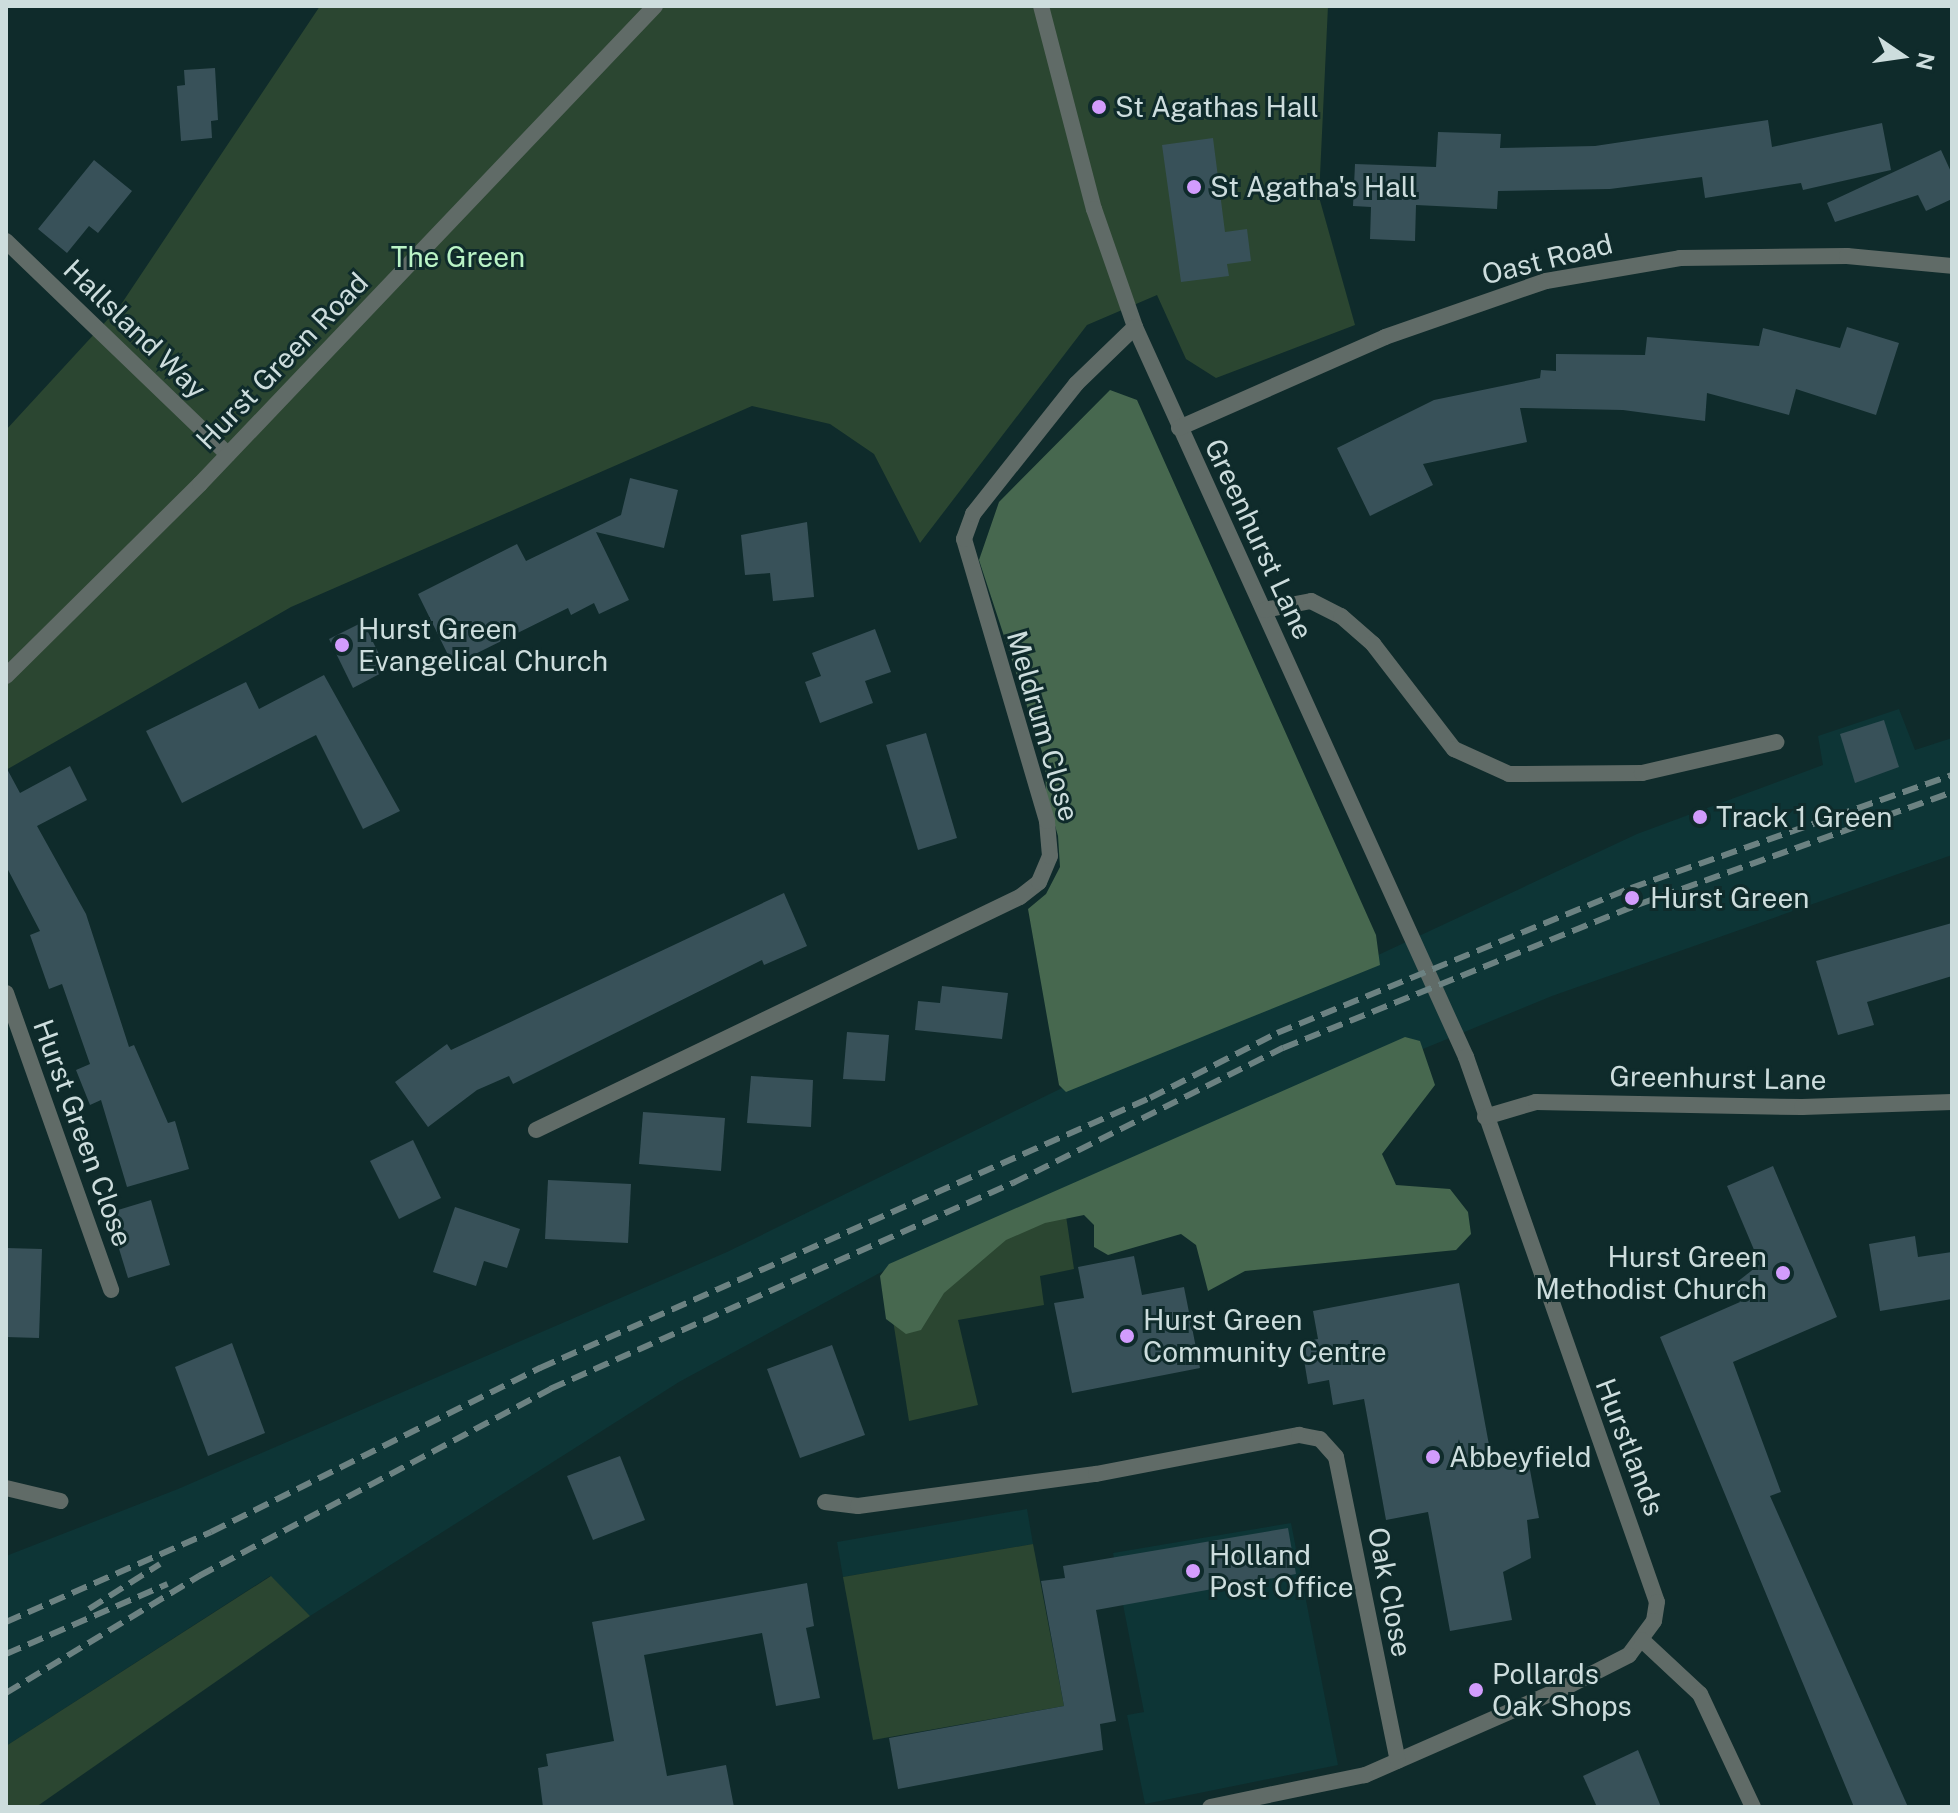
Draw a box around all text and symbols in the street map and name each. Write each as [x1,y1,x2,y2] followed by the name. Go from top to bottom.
[1862,16,1942,96] north arrow
[1911,50,1940,73] text: N
[1115,90,1319,124] place label: St Agathas Hall
[1090,98,1108,116] marker: St Agathas Hall
[1210,170,1417,204] place label: St Agatha's Hall
[1185,178,1203,196] marker: St Agatha's Hall
[1478,227,1616,291] street label: Oast Road
[391,240,525,274] park label: The Green
[56,252,214,406] street label: Hallsland Way
[189,266,375,456] street label: Hurst Green Road
[1198,433,1320,645] street label: Greenhurst Lane
[358,612,608,678] place label: Hurst Green Evangelical Church
[1000,627,1086,825] street label: Meldrum Close
[333,636,351,654] marker: Hurst Green Evangelical Church
[1716,800,1893,834] place label: Track 1 Green
[1691,808,1709,826] marker: Track 1 Green
[1650,881,1809,915] place label: Hurst Green
[1621,887,1643,909] marker: Hurst Green
[26,1015,140,1251] street label: Hurst Green Close
[1609,1059,1827,1097] street label: Greenhurst Lane
[1535,1240,1767,1306] place label: Hurst Green Methodist Church
[1774,1264,1792,1282] marker: Hurst Green Methodist Church
[1143,1303,1387,1369] place label: Hurst Green Community Centre
[1118,1327,1136,1345] marker: Hurst Green Community Centre
[1588,1374,1672,1520] street label: Hurstlands
[1449,1440,1591,1474] place label: Abbeyfield
[1424,1448,1442,1466] marker: Abbeyfield
[1361,1524,1419,1660] street label: Oak Close
[1209,1538,1354,1604] place label: Holland Post Office
[1184,1562,1202,1580] marker: Holland Post Office
[1492,1657,1632,1723] place label: Pollards Oak Shops
[1467,1681,1485,1699] marker: Pollards Oak Shops

